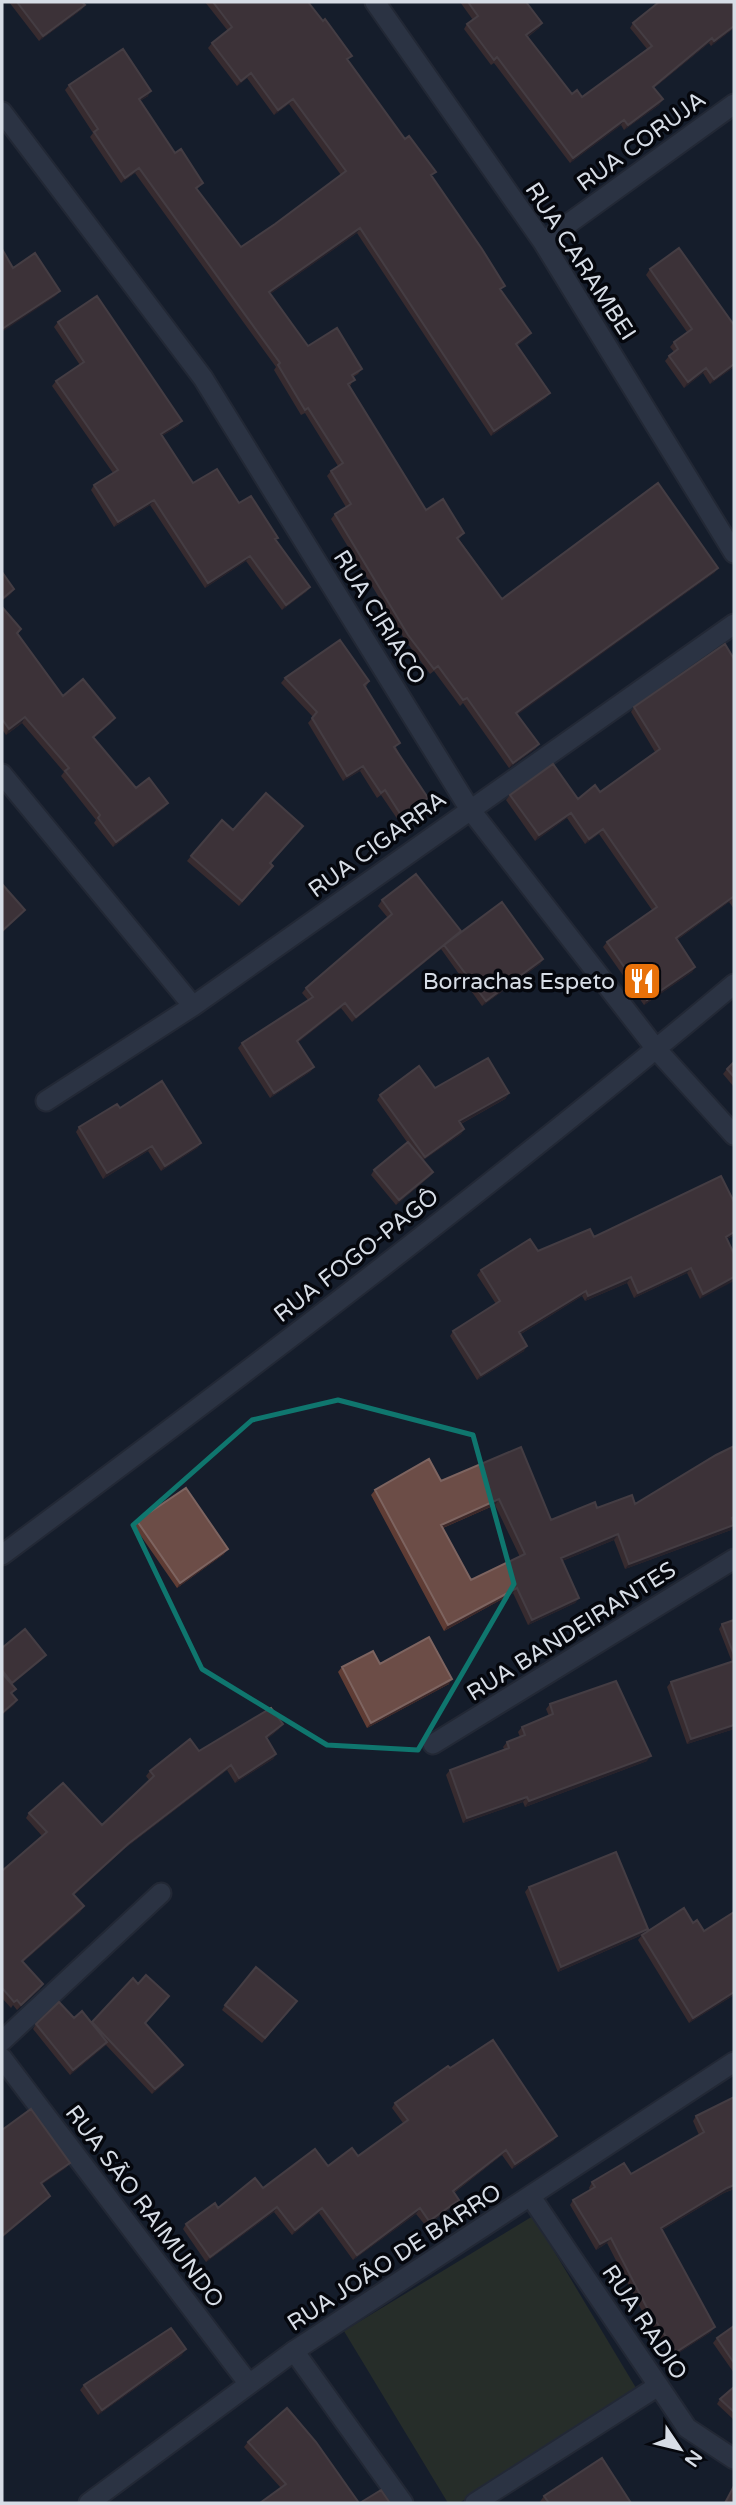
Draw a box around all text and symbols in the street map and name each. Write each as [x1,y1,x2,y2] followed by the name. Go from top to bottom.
[572,86,711,198] street label: RUA CORUJA
[519,177,642,346] street label: RUA CARAMBEI
[327,545,432,690] street label: RUA CIRIACO
[303,785,452,904] street label: RUA CIGARRA
[621,960,663,1002] restaurant icon: Borrachas Espeto
[423,968,615,996] place label: Borrachas Espeto
[269,1183,445,1329] street label: RUA FOGO-PAGÔ
[462,1556,681,1708] street label: RUA BANDEIRANTES
[59,2100,229,2313] street label: RUA SÃO RAIMUNDO
[282,2178,507,2338] street label: RUA JOÃO DE BARRO
[596,2260,693,2385] street label: RUA RADIO
[645,2414,715,2484] north arrow
[680,2446,706,2471] text: N

